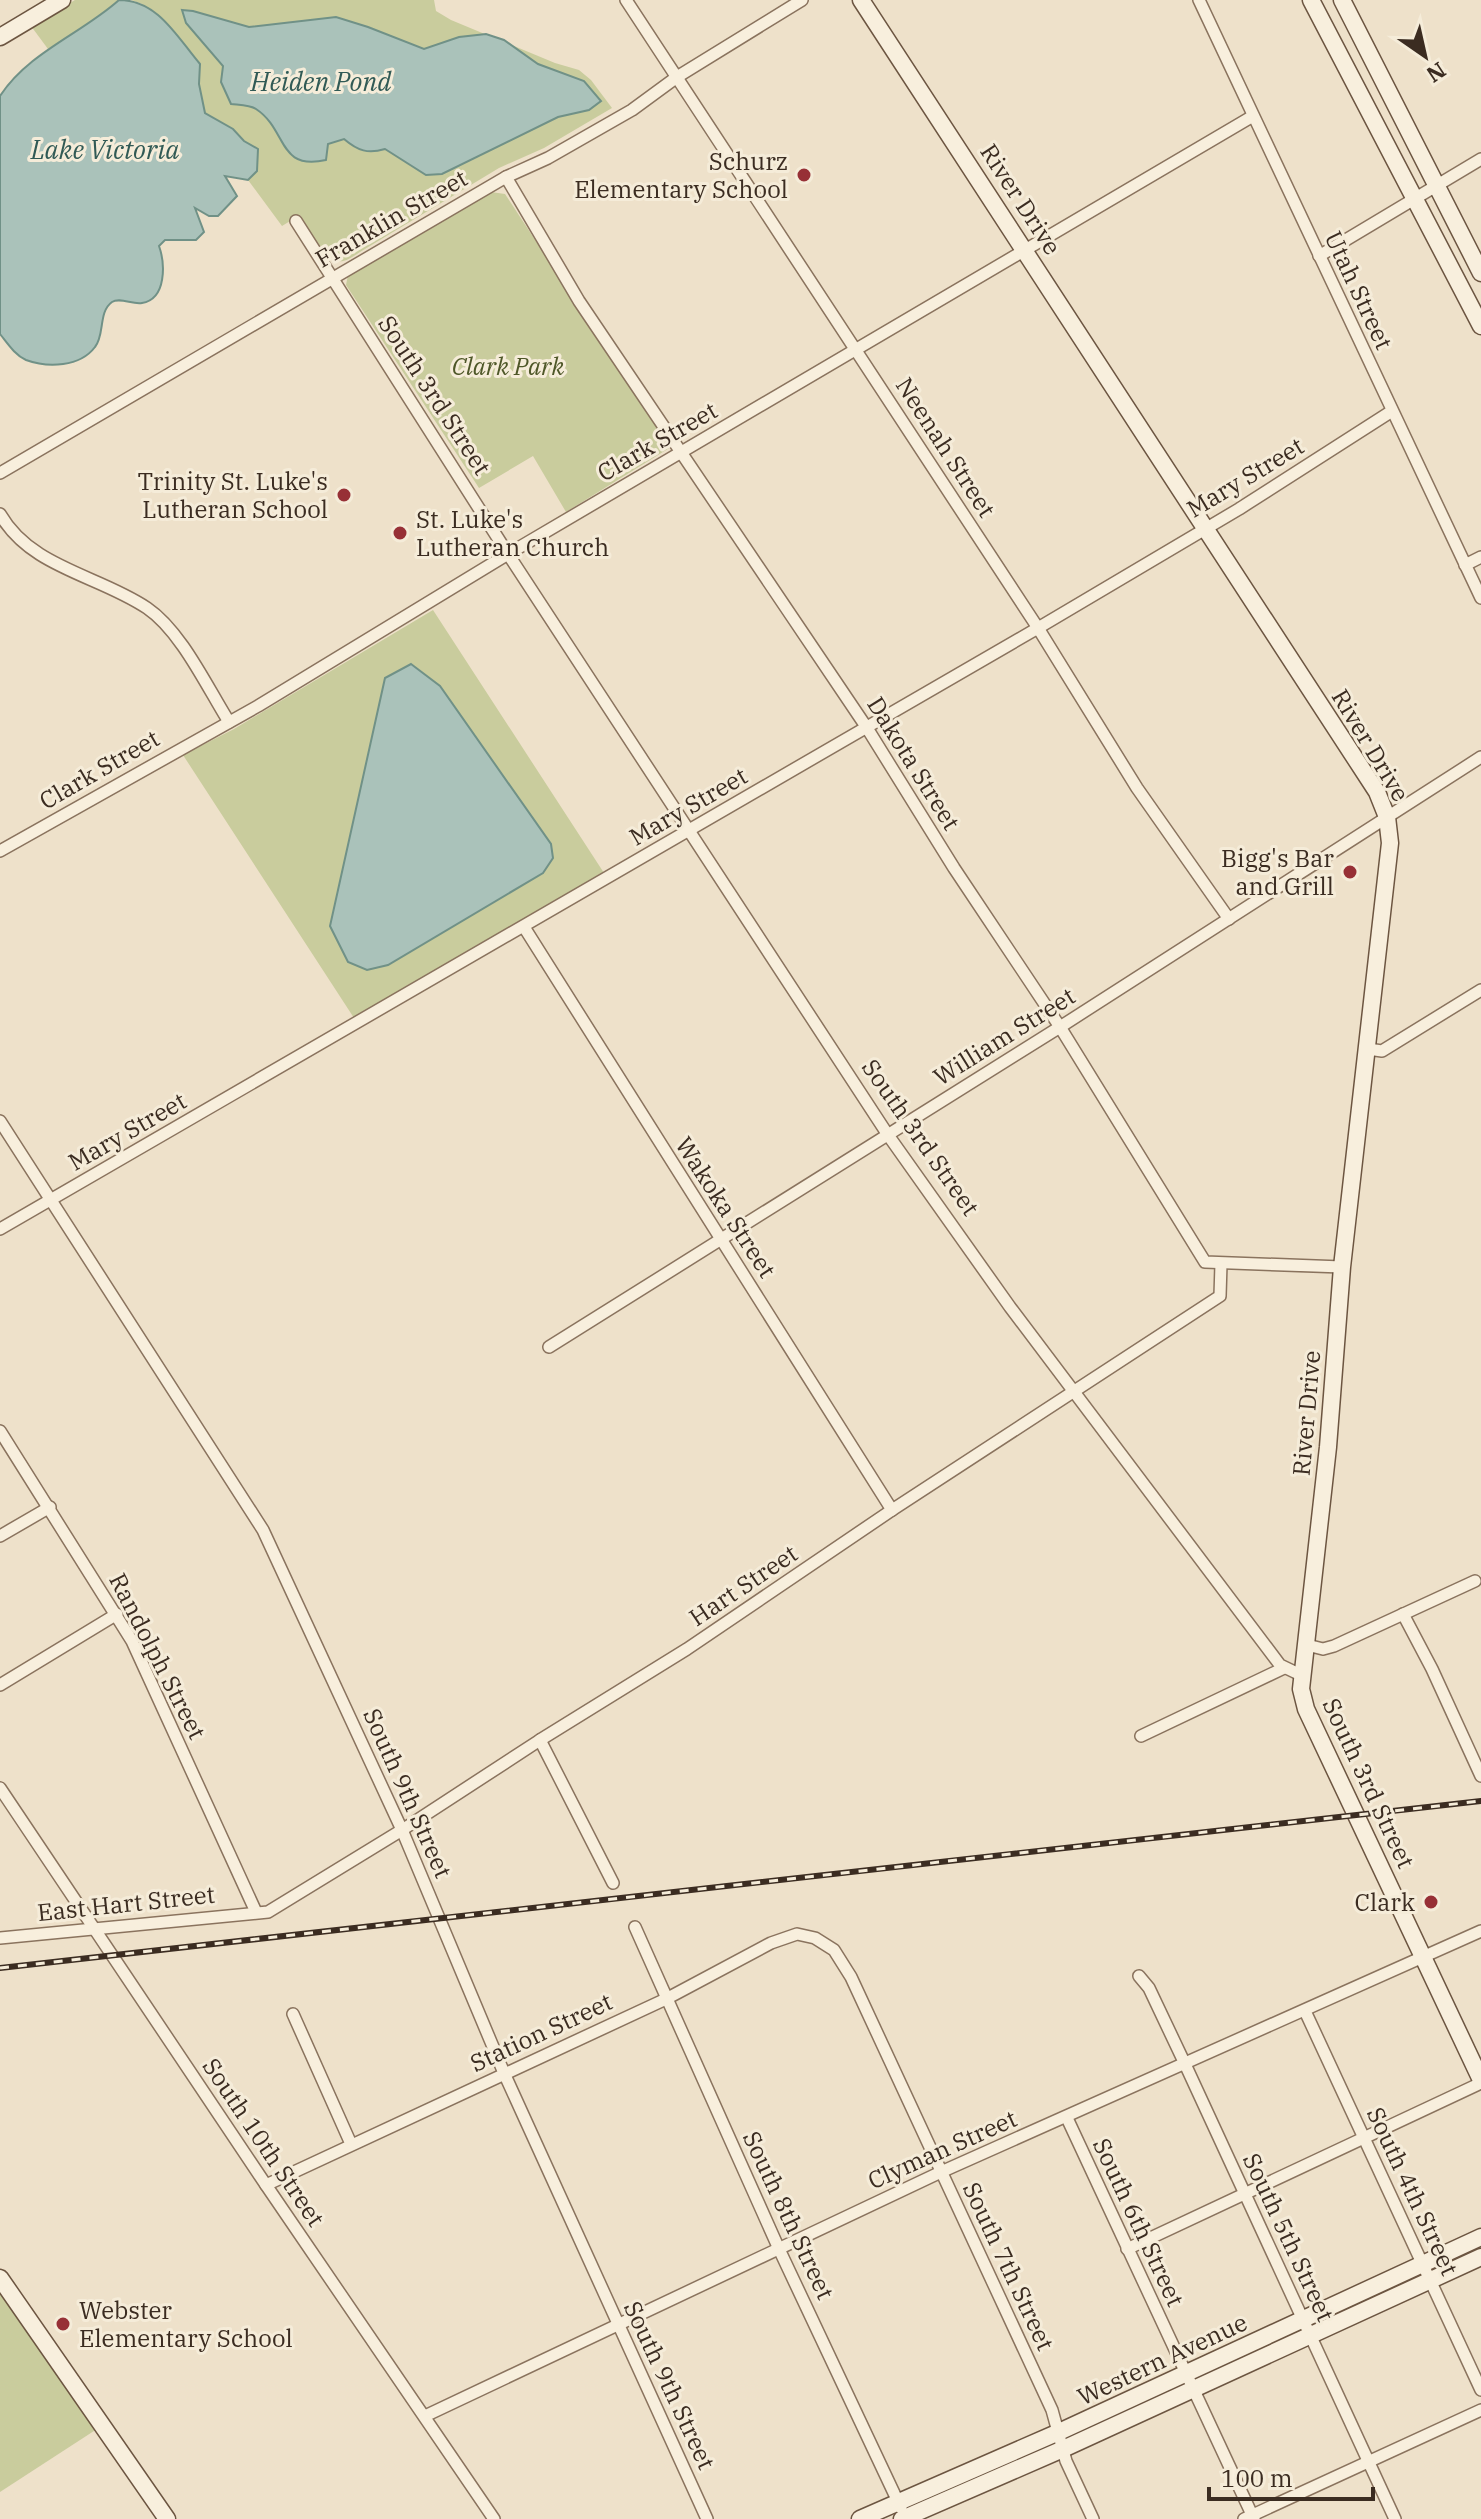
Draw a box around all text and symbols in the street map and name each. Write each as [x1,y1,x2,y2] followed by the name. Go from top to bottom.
[1385,16,1465,96] north arrow
[1421,56,1452,90] text: N
[250,64,392,98] water label: Heiden Pond
[30,132,179,166] water label: Lake Victoria
[973,137,1069,261] street label: River Drive
[574,145,788,205] place label: Schurz Elementary School
[309,161,473,275] street label: Franklin Street
[795,166,813,184] marker: Schurz Elementary School
[1318,226,1400,354] street label: Utah Street
[371,309,499,481] street label: South 3rd Street
[452,350,564,382] park label: Clark Park
[889,371,1003,523] street label: Neenah Street
[591,394,723,488] street label: Clark Street
[1181,430,1309,524] street label: Mary Street
[138,465,328,525] place label: Trinity St. Luke's Lutheran School
[335,486,353,504] marker: Trinity St. Luke's Lutheran School
[416,503,609,563] place label: St. Luke's Lutheran Church
[391,524,409,542] marker: St. Luke's Lutheran Church
[1325,683,1417,807] street label: River Drive
[860,690,968,836] street label: Dakota Street
[33,722,165,816] street label: Clark Street
[623,759,753,853] street label: Mary Street
[1221,842,1334,902] place label: Bigg's Bar and Grill
[1341,863,1359,881] marker: Bigg's Bar and Grill
[927,980,1081,1092] street label: William Street
[855,1052,987,1222] street label: South 3rd Street
[62,1084,192,1178] street label: Mary Street
[668,1130,784,1284] street label: Wakoka Street
[1285,1349,1327,1477] street label: River Drive
[683,1537,803,1633] street label: Hart Street
[102,1567,214,1745] street label: Randolph Street
[1316,1693,1422,1873] street label: South 3rd Street
[356,1703,460,1883] street label: South 9th Street
[36,1878,216,1928] street label: East Hart Street
[1354,1886,1415,1918] place label: Clark
[1422,1893,1440,1911] marker: Clark
[465,1985,617,2079] street label: Station Street
[196,2051,332,2233] street label: South 10th Street
[862,2102,1022,2196] street label: Clyman Street
[1360,2102,1466,2280] street label: South 4th Street
[736,2126,842,2304] street label: South 8th Street
[1086,2133,1192,2311] street label: South 6th Street
[1236,2148,1342,2326] street label: South 5th Street
[956,2177,1062,2355] street label: South 7th Street
[79,2294,293,2354] place label: Webster Elementary School
[617,2296,723,2474] street label: South 9th Street
[1072,2306,1252,2412] street label: Western Avenue
[54,2315,72,2333] marker: Webster Elementary School
[1209,2451,1373,2501] scale bar
[1221,2462,1293,2494] text: 100 m

